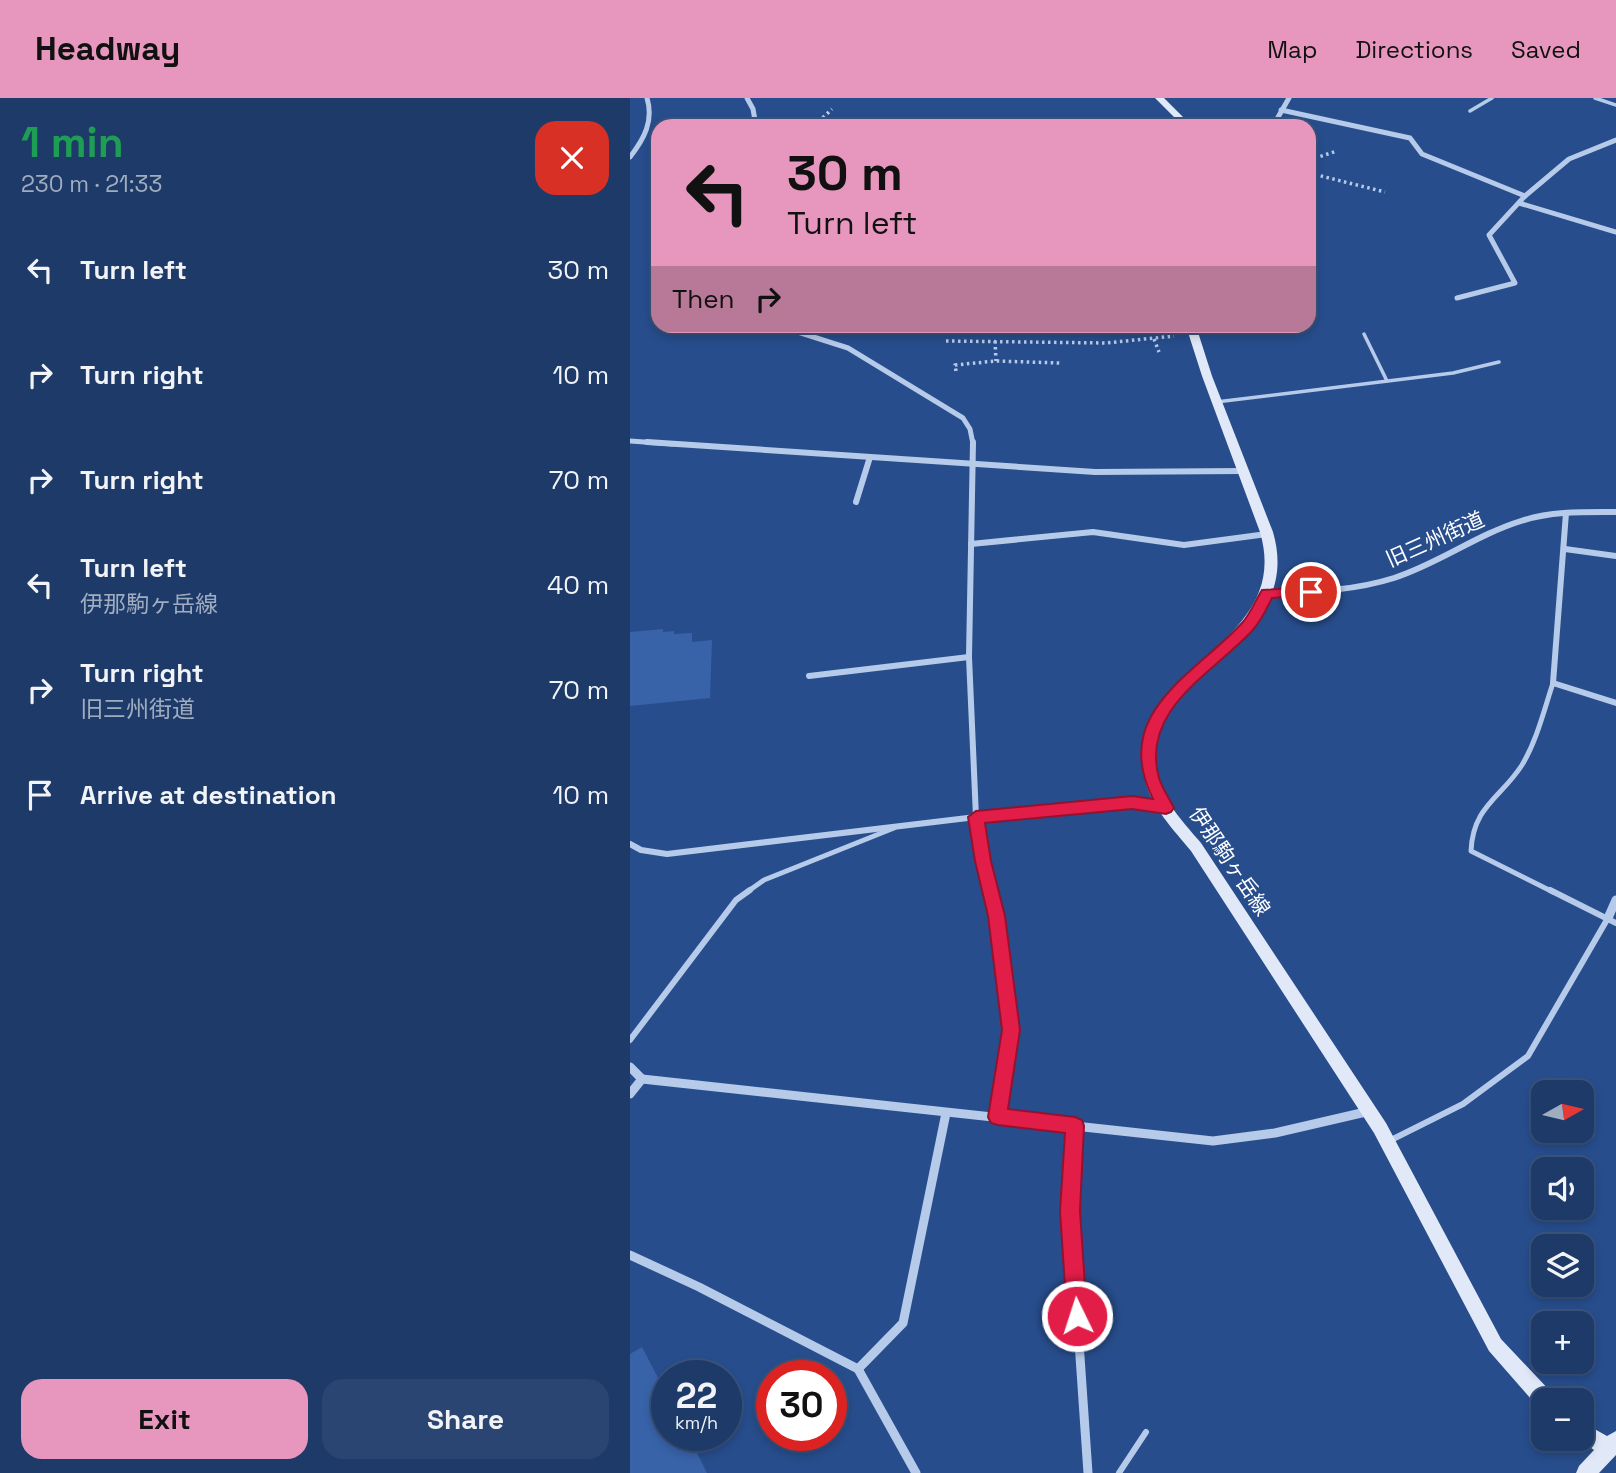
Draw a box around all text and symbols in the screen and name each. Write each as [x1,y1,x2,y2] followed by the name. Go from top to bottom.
[35,28,180,70] text: Headway
[1267,34,1317,65] text: Map
[1355,34,1473,65] text: Directions
[1511,34,1581,65] text: Saved
[21,116,124,169] text: 1 min
[535,121,609,195] button: close
[787,142,903,204] text: 30 m
[672,147,763,238] icon: left
[21,169,162,199] text: 230 m · 21:33
[787,203,917,243] text: Turn left
[21,251,59,289] icon: left
[80,253,187,287] text: Turn left
[548,253,609,287] text: 30 m
[749,280,787,318] icon: right
[672,282,735,316] text: Then
[21,356,59,394] icon: right
[80,358,204,392] text: Turn right
[552,358,609,392] text: 10 m
[21,461,59,499] icon: right
[80,463,204,497] text: Turn right
[549,463,609,497] text: 70 m
[1382,505,1488,573] street label: 旧三州街道
[80,551,187,585] text: Turn left
[1281,562,1341,622] pin
[21,566,59,604] icon: left
[547,568,609,602] text: 40 m
[1292,573,1330,611] icon: arrive
[80,589,218,619] text: 伊那駒ヶ岳線
[80,656,204,690] text: Turn right
[21,671,59,709] icon: right
[549,673,609,707] text: 70 m
[80,694,195,724] text: 旧三州街道
[21,776,59,814] icon: arrive
[80,778,337,812] text: Arrive at destination
[552,778,609,812] text: 10 m
[1184,801,1276,921] street label: 伊那駒ヶ岳線
[1531,1080,1594,1143] north arrow
[1531,1080,1594,1451] map controls
[1531,1157,1594,1220] button: sound
[1531,1234,1594,1297] button: layers
[1040,1279,1114,1353] position arrow
[1531,1311,1594,1374] button: +
[756,1360,847,1451] speed limit sign: 30
[676,1374,717,1418] text: 22
[21,1379,308,1459] button: Exit
[322,1379,609,1459] button: Share
[1531,1388,1594,1451] button: −
[675,1411,718,1434] text: km/h

